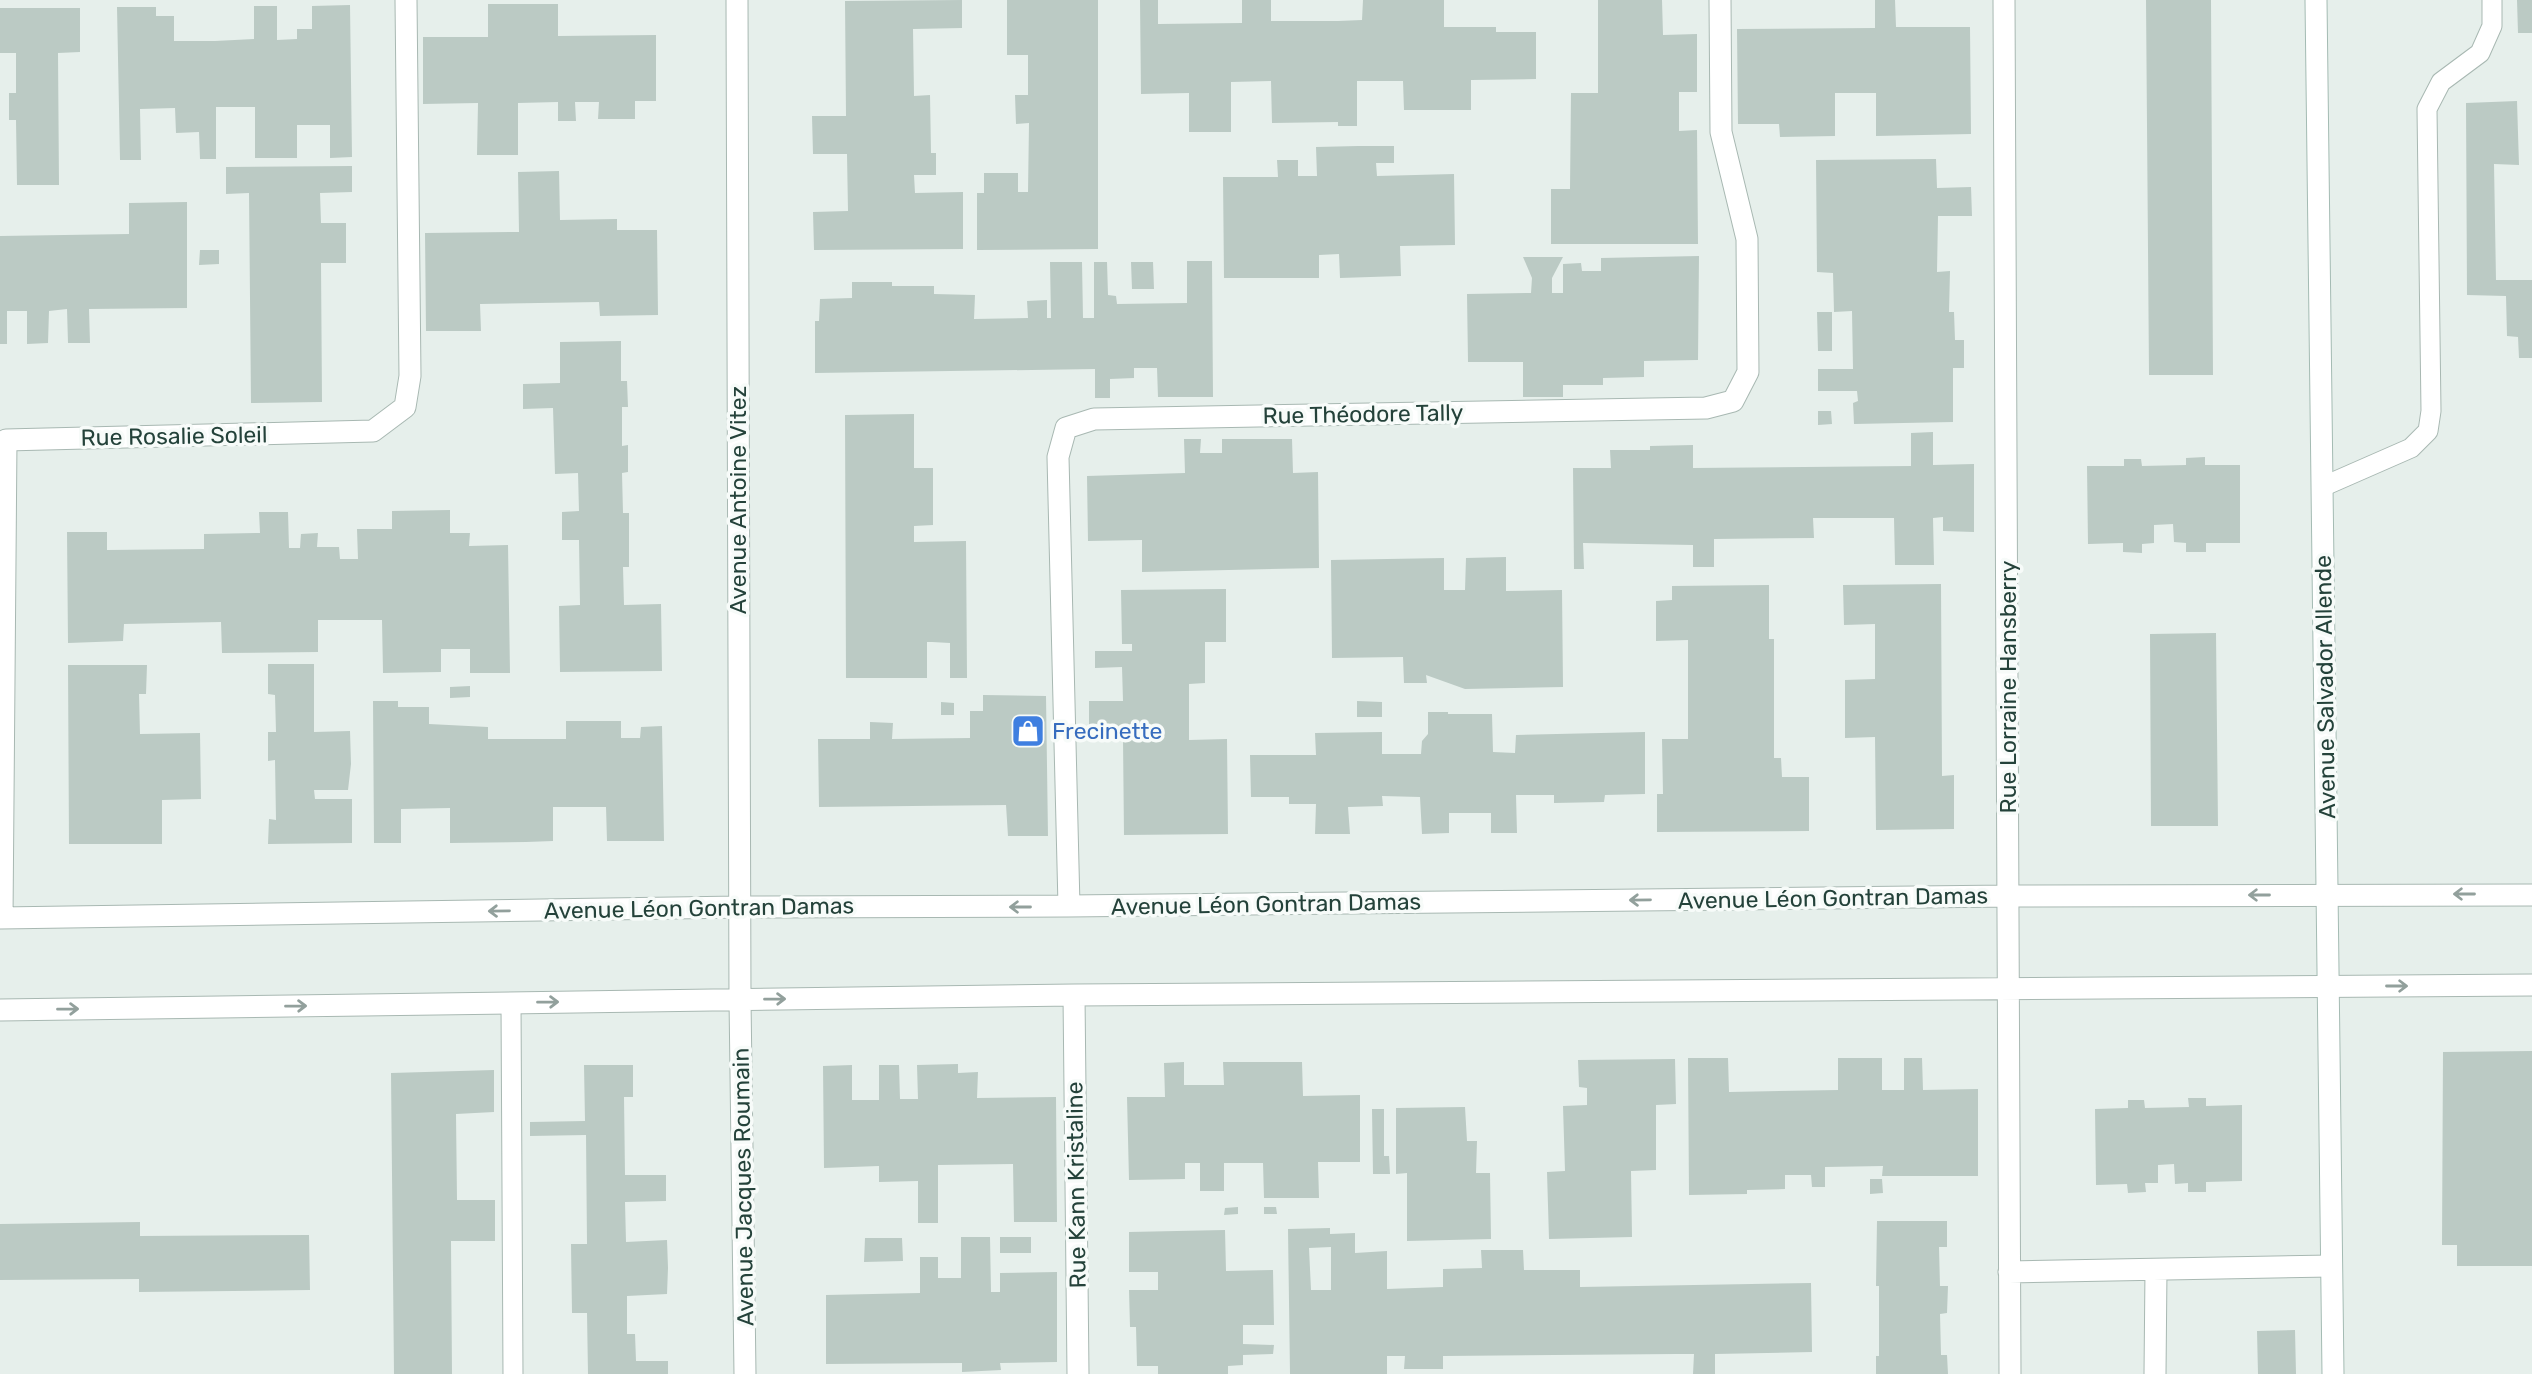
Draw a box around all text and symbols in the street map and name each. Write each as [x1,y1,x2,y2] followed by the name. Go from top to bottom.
[724,386,752,614] street label: Avenue Antoine Vitez
[1262,398,1464,430] street label: Rue Théodore Tally
[80,420,268,452] street label: Rue Rosalie Soleil
[2309,555,2341,819] street label: Avenue Salvador Allende
[1994,560,2022,813] street label: Rue Lorraine Hansberry
[1009,712,1047,750] shop icon: Frecinette
[1052,717,1162,745] place label: Frecinette
[1678,881,1988,915] street label: Avenue Léon Gontran Damas
[1111,887,1421,921] street label: Avenue Léon Gontran Damas
[2453,887,2476,901] one-way arrow
[2248,888,2271,902] one-way arrow
[544,891,854,925] street label: Avenue Léon Gontran Damas
[1629,893,1652,907] one-way arrow
[1009,900,1032,914] one-way arrow
[488,904,511,917] one-way arrow
[2385,979,2408,993] one-way arrow
[763,992,786,1006] one-way arrow
[536,995,559,1009] one-way arrow
[284,999,307,1012] one-way arrow
[56,1002,79,1016] one-way arrow
[727,1048,759,1326] street label: Avenue Jacques Roumain
[1060,1081,1092,1289] street label: Rue Kann Kristaline

